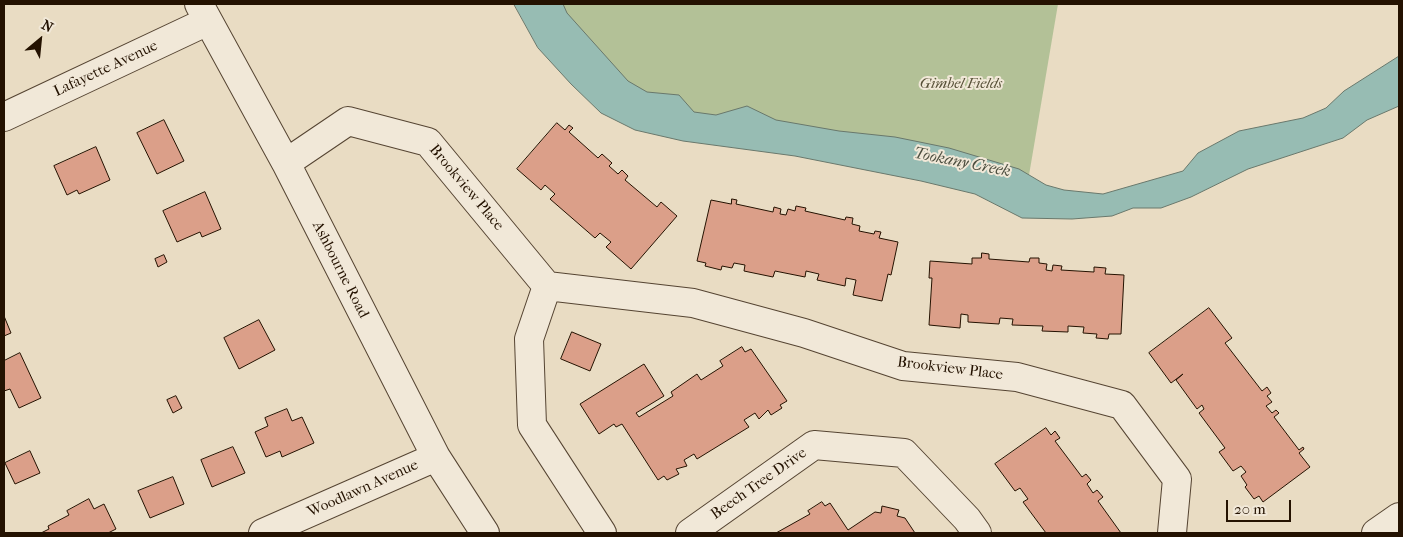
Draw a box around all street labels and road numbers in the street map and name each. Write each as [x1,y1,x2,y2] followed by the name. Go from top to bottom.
[51,37,161,101] street label: Lafayette Avenue
[425,141,507,235] street label: Brookview Place
[308,219,372,321] street label: Ashbourne Road
[896,354,1004,384] street label: Brookview Place
[708,444,810,524] street label: Beech Tree Drive
[305,456,421,522] street label: Woodlawn Avenue

